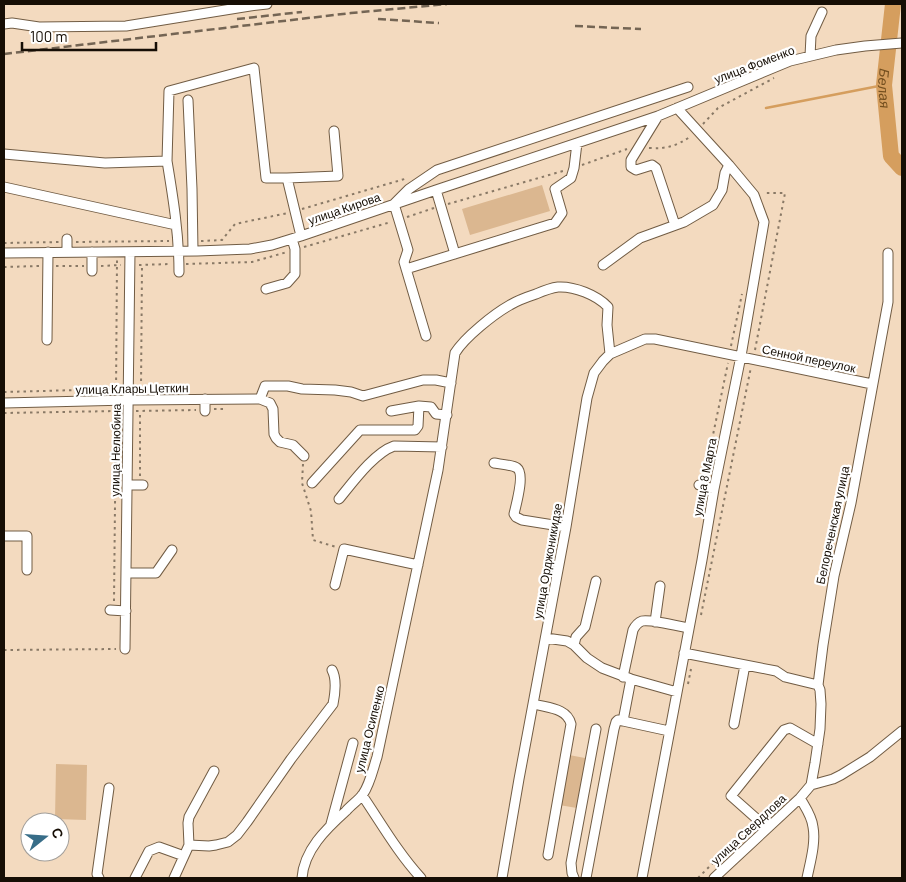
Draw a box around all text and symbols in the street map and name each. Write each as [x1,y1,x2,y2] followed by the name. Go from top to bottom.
[22,20,156,52] scale bar
[30,27,68,45] text: 100 m
[712,42,797,87] street label: улица Фоменко
[875,68,895,110] water label: Белая
[306,189,383,228] street label: улица Кирова
[761,341,858,376] street label: Сенной переулок
[75,380,189,397] street label: улица Клары Цеткин
[107,403,124,497] street label: улица Нелюбина
[690,436,719,517] street label: улица 8 Марта
[813,464,852,586] street label: Белореченская улица
[530,502,565,620] street label: улица Орджоникидзе
[351,684,388,774] street label: улица Осипенко
[708,791,789,868] street label: улица Свердлова
[20,812,70,862] north arrow
[48,826,68,840] text: С

